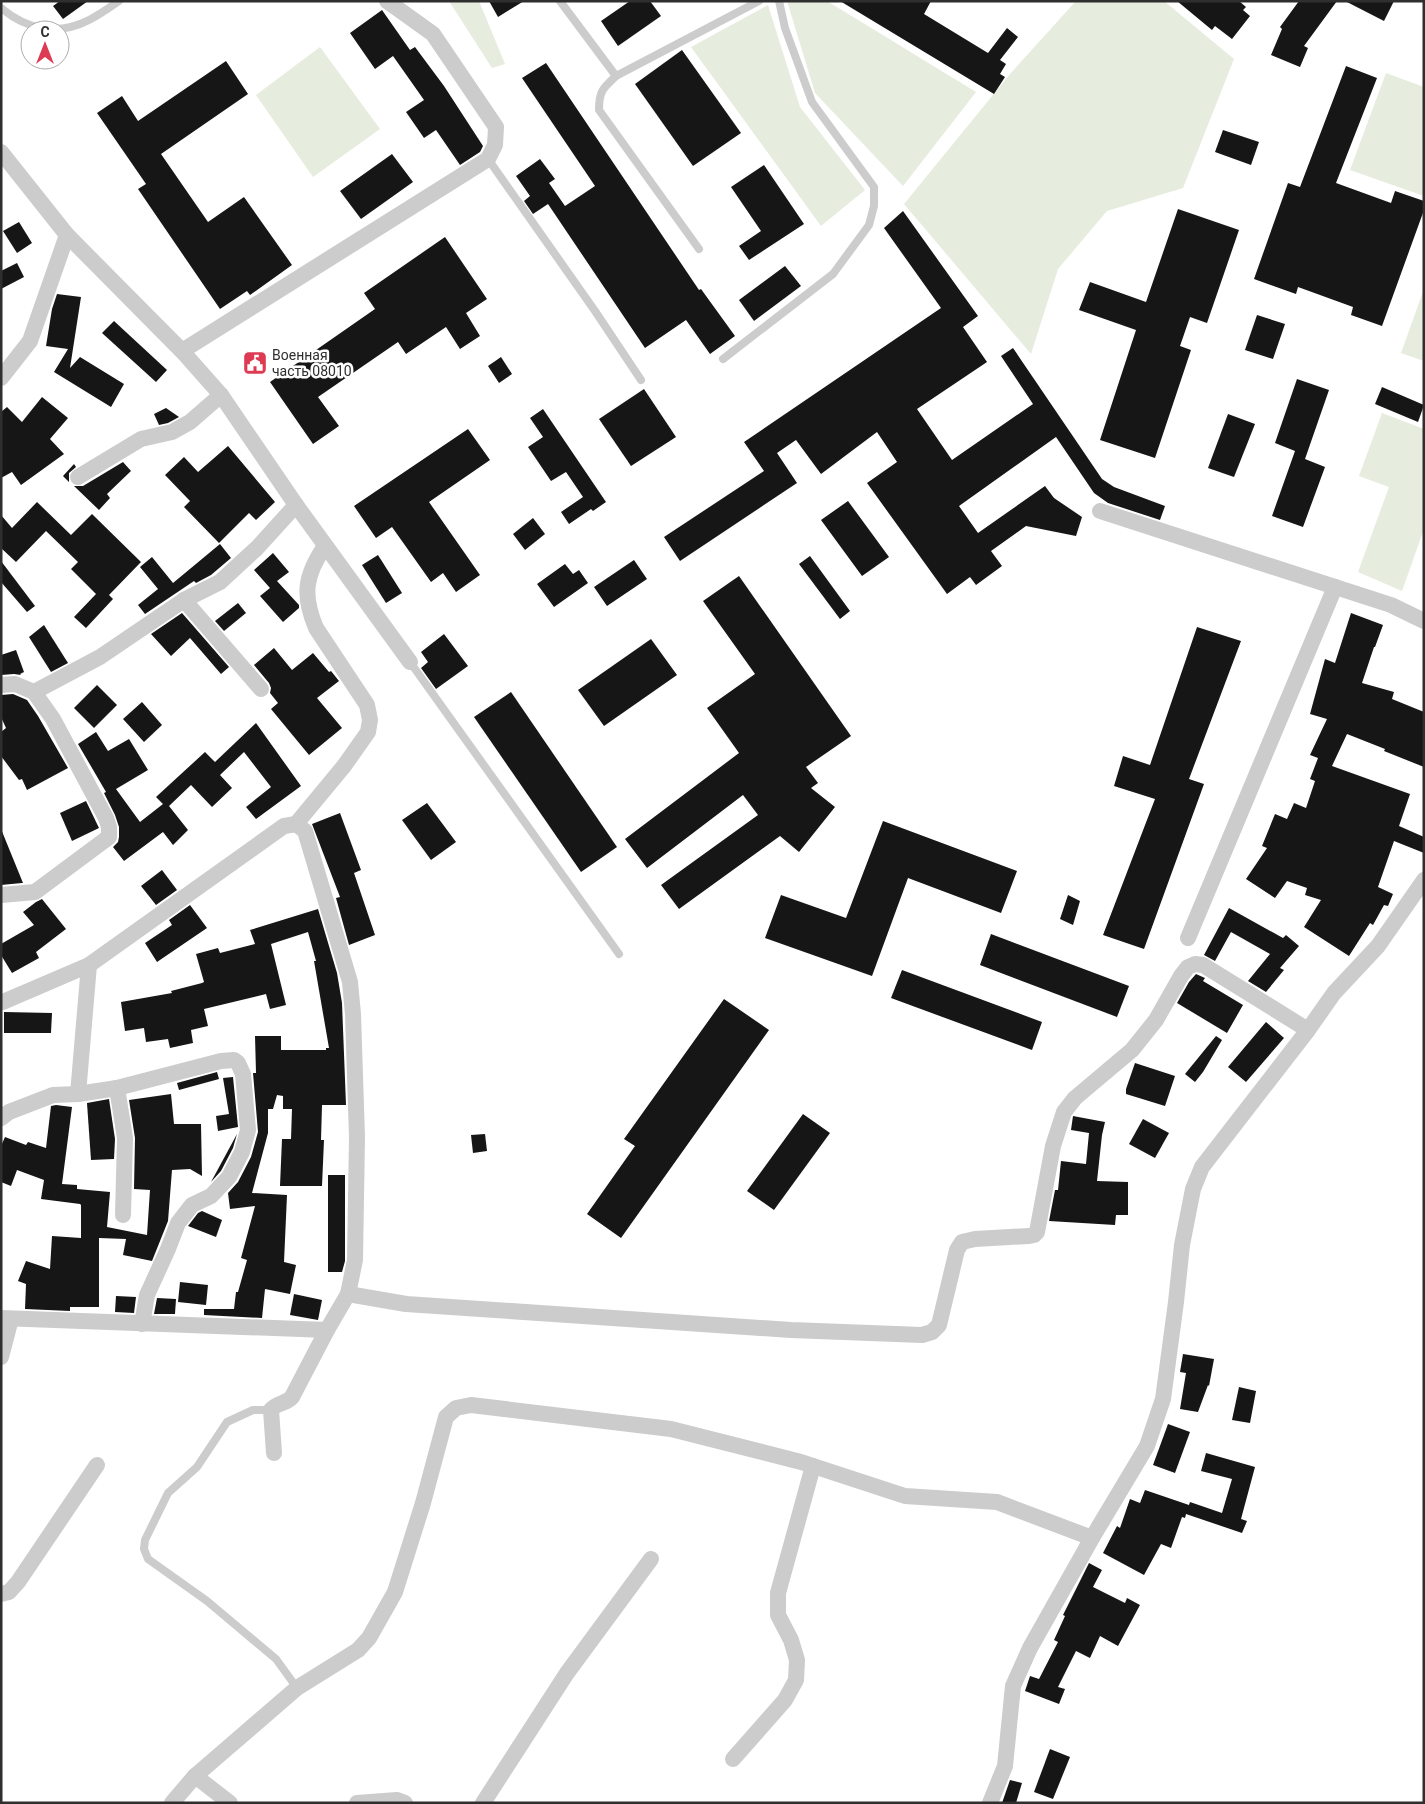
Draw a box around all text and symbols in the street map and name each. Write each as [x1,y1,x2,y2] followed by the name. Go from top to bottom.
[20,20,70,70] north arrow
[40,24,50,40] text: С
[272,347,352,379] place label: Военная часть 08010
[242,350,268,376] public building icon: Военная часть 08010

